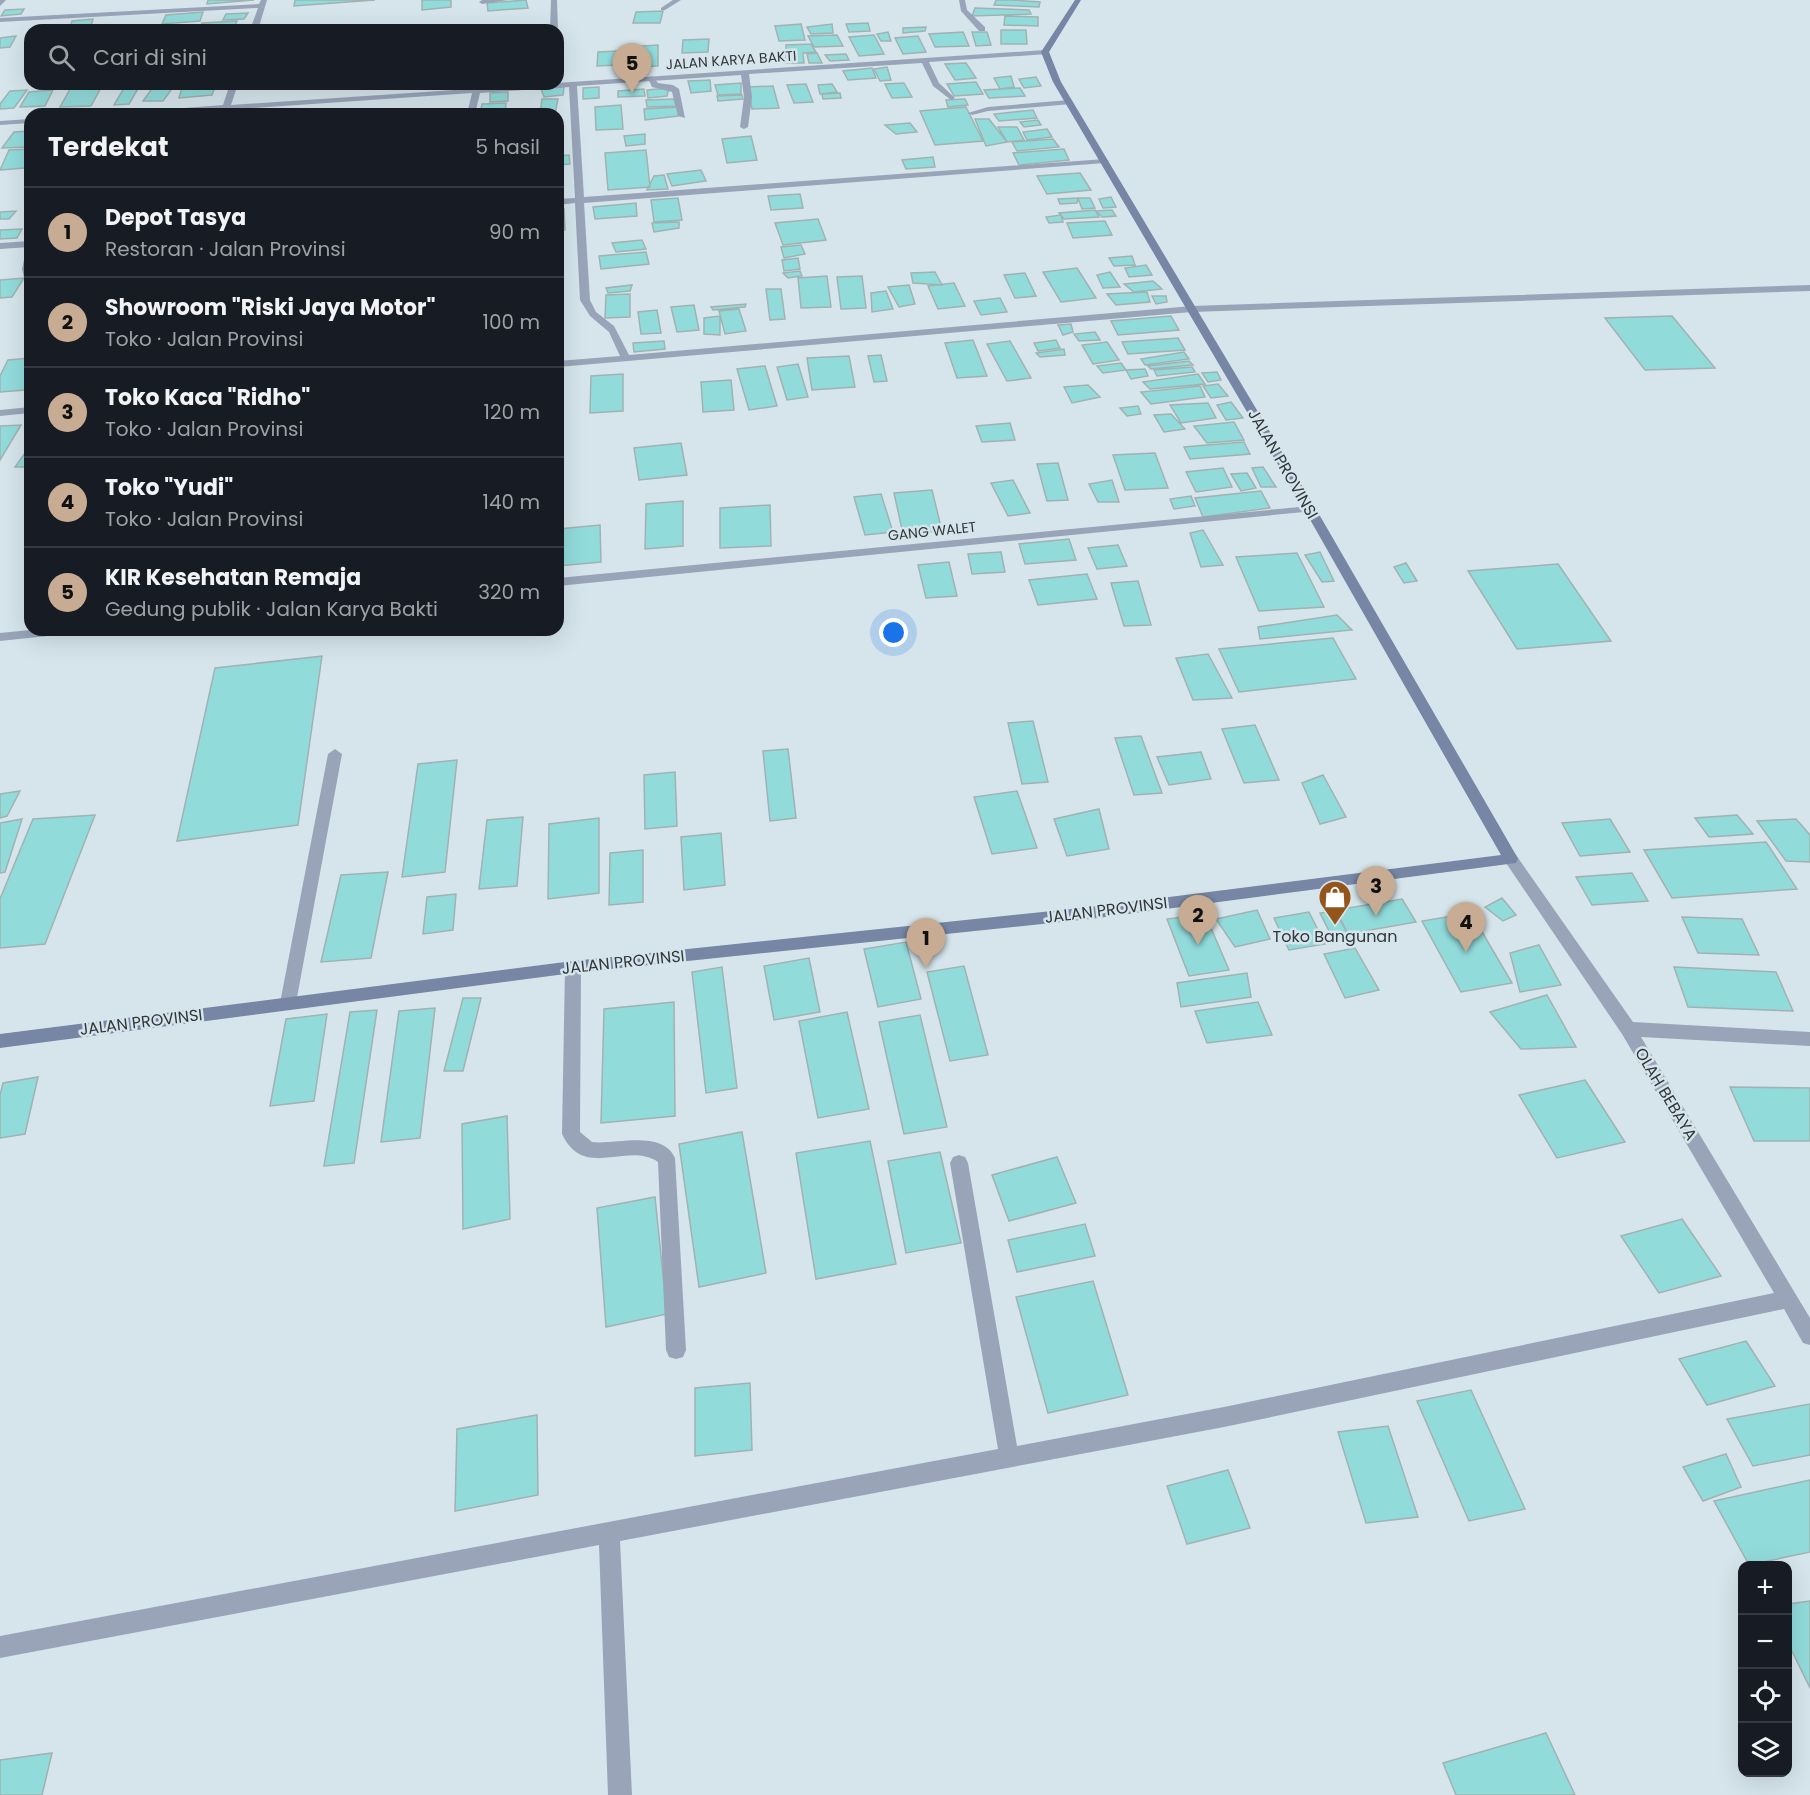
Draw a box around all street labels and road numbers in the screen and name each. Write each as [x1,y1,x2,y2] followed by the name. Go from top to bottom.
[665,45,797,75] street label: JALAN KARYA BAKTI
[1242,405,1324,523] street label: JALAN PROVINSI
[887,516,978,546] street label: GANG WALET
[1043,891,1169,929] street label: JALAN PROVINSI
[560,944,686,980] street label: JALAN PROVINSI
[78,1003,204,1041] street label: JALAN PROVINSI
[1629,1043,1703,1145] street label: OLAH BEBAYA

